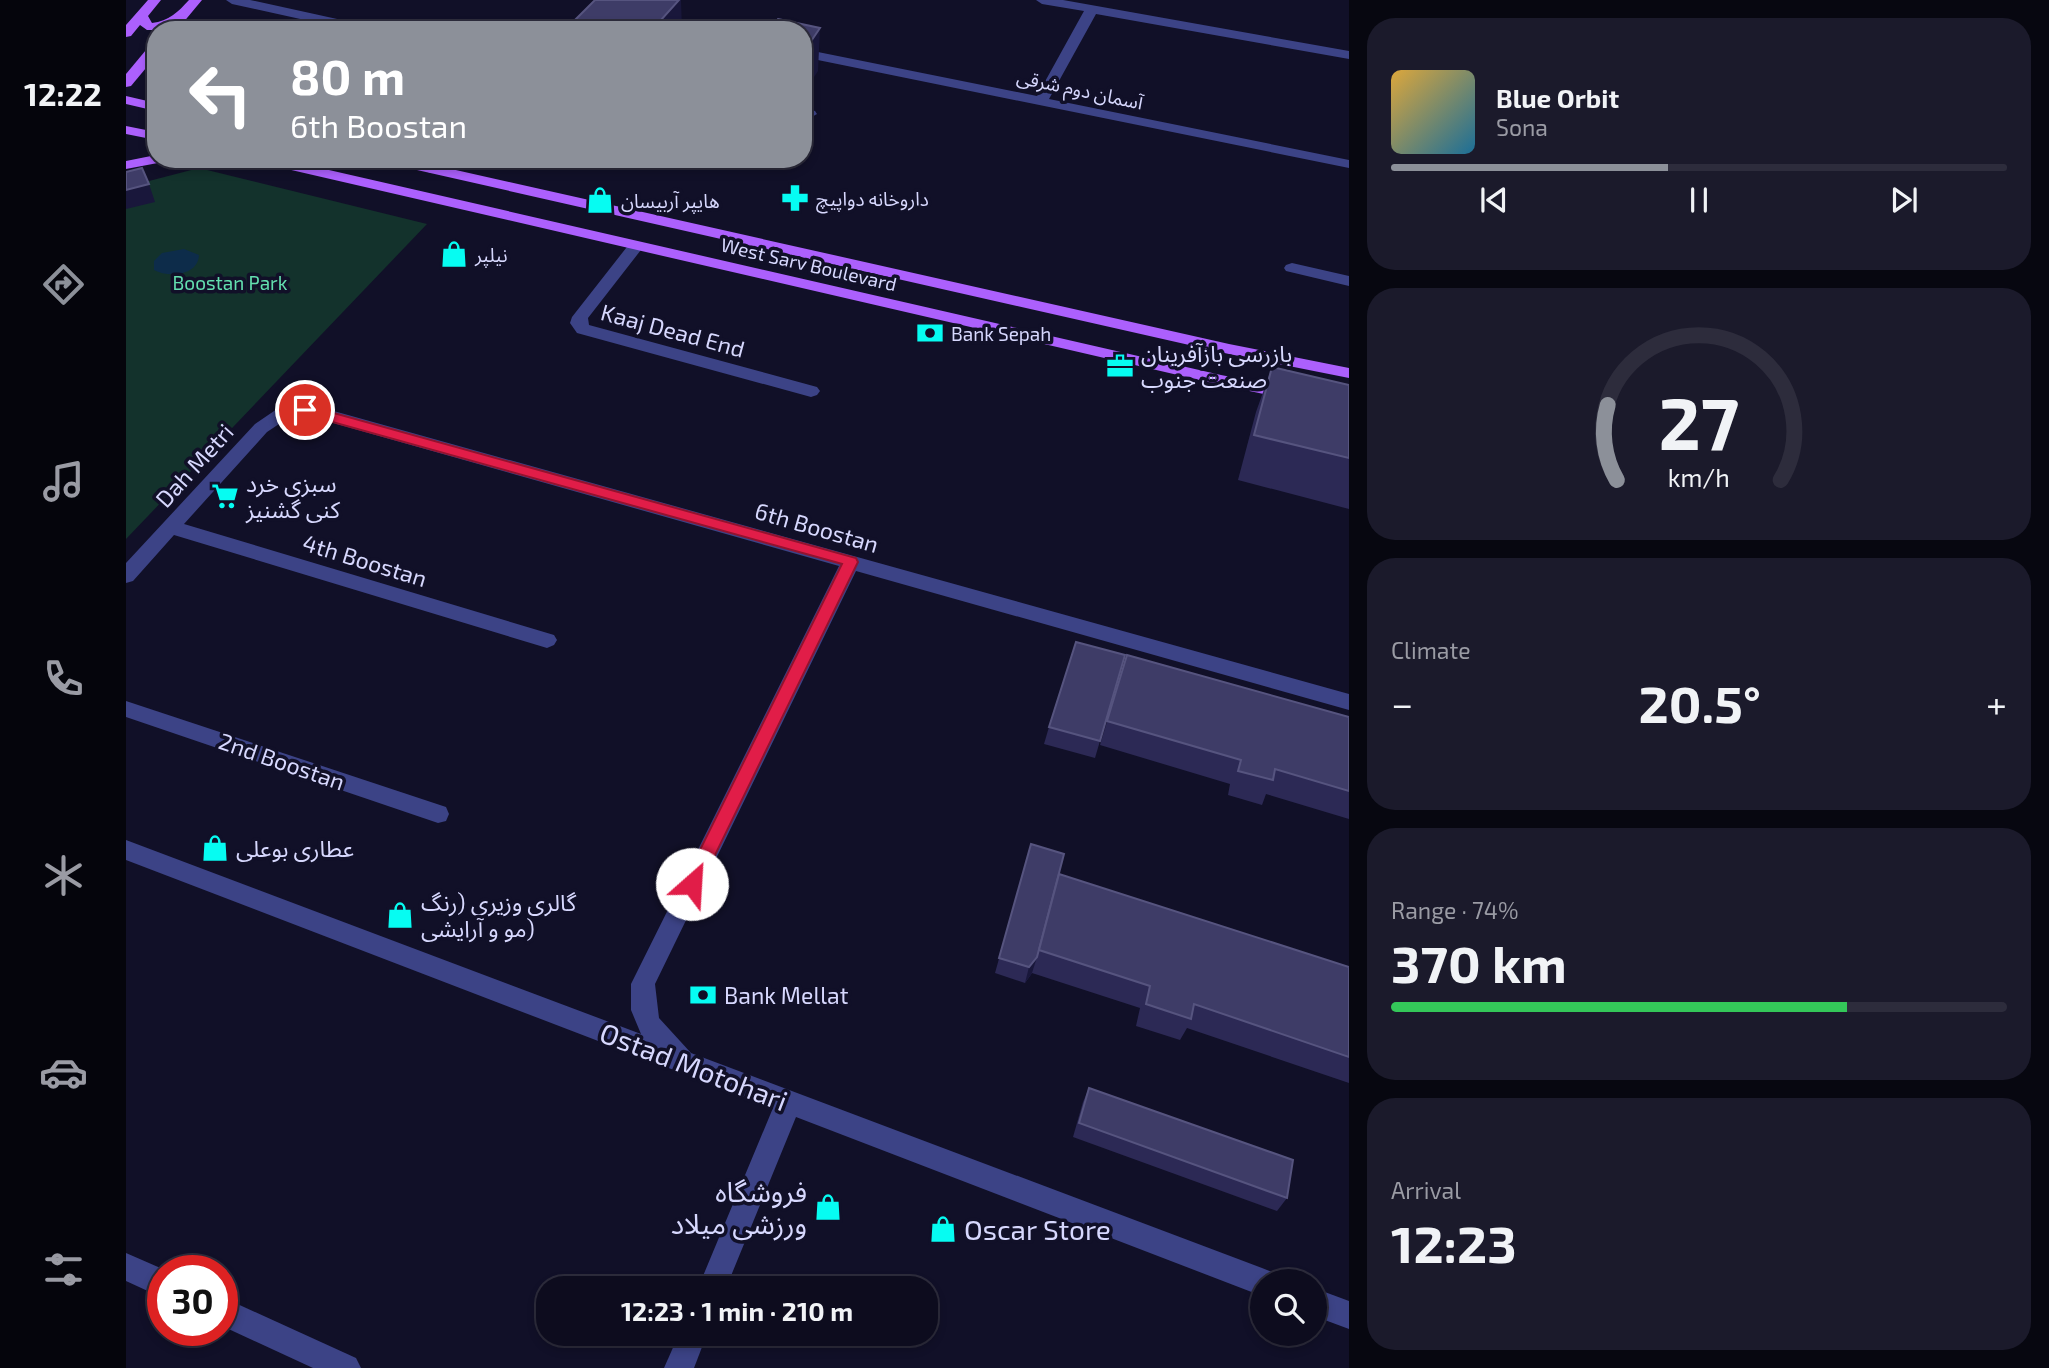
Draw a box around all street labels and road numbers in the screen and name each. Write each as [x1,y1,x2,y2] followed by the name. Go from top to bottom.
[1014,64,1147,118] street label: آسمان دوم شرقی
[719,233,899,295] street label: West Sarv Boulevard
[598,297,748,363] street label: Kaaj Dead End
[149,418,239,512] street label: Dah Metri
[752,496,882,558] street label: 6th Boostan
[300,528,430,592] street label: 4th Boostan
[215,726,349,796] street label: 2nd Boostan
[595,1015,793,1117] street label: Ostad Motohari

